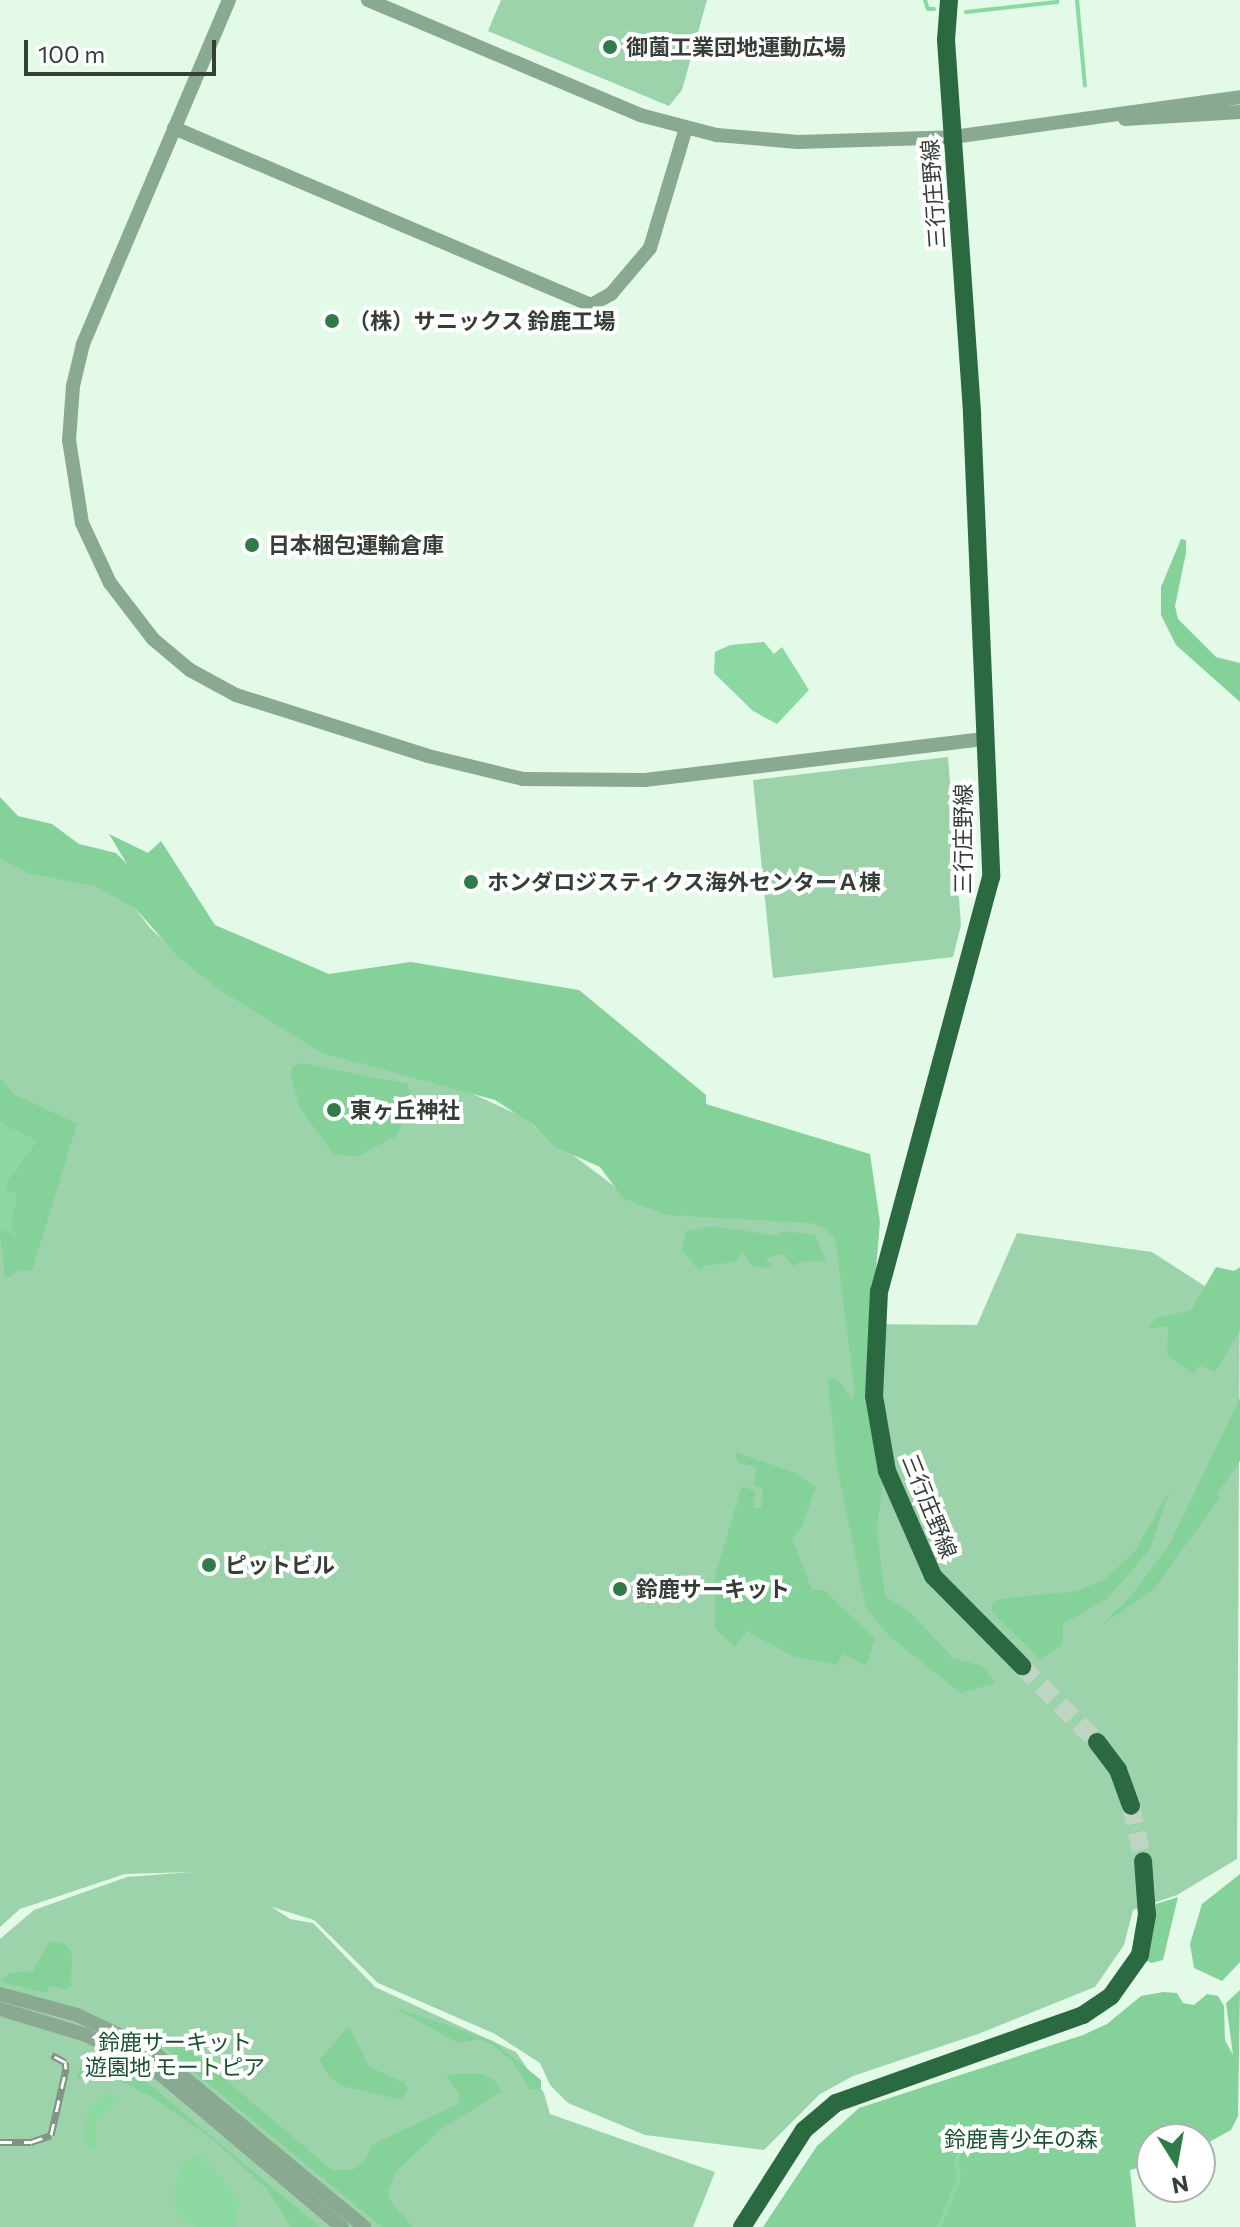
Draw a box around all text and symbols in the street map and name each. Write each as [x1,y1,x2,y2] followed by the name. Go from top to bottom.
[28,24,220,74] scale bar
[626,34,846,60] place label: 御薗工業団地運動広場
[601,38,619,56] marker: 御薗工業団地運動広場
[38,39,105,68] text: 100 m
[916,138,950,250] street label: 三行庄野線
[348,308,616,334] place label: （株）サニックス 鈴鹿工場
[323,312,341,330] marker: （株）サニックス 鈴鹿工場
[268,532,444,558] place label: 日本梱包運輸倉庫
[243,536,261,554] marker: 日本梱包運輸倉庫
[950,784,976,894] street label: 三行庄野線
[487,869,883,895] place label: ホンダロジスティクス海外センターＡ棟
[462,873,480,891] marker: ホンダロジスティクス海外センターＡ棟
[350,1097,460,1123] place label: 東ヶ丘神社
[325,1101,343,1119] marker: 東ヶ丘神社
[897,1450,963,1562] street label: 三行庄野線
[225,1552,335,1578] place label: ピットビル
[200,1556,218,1574] marker: ピットビル
[636,1576,790,1602] place label: 鈴鹿サーキット
[611,1580,629,1598] marker: 鈴鹿サーキット
[85,2028,265,2080] park label: 鈴鹿サーキット 遊園地 モートピア
[1136,2123,1216,2203] north arrow
[944,2126,1098,2152] park label: 鈴鹿青少年の森
[1170,2170,1191,2200] text: N

